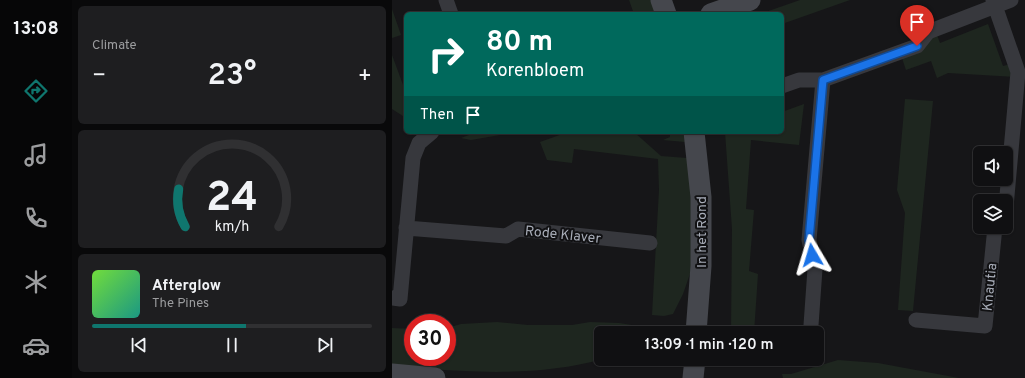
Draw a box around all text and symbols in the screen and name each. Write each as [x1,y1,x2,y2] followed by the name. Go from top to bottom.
[900,5,934,46] pin
[906,11,928,33] icon: arrive
[13,18,59,41] text: 13:08
[486,25,553,61] text: 80 m
[420,28,472,80] icon: right
[92,38,137,54] text: Climate
[208,58,256,95] text: 23°
[486,60,584,83] text: Korenbloem
[92,63,106,90] text: −
[358,63,372,90] text: +
[22,77,50,105] icon: directions
[462,104,484,126] icon: arrive
[420,106,454,125] text: Then
[22,141,50,169] icon: music
[973,146,1013,234] map controls
[973,146,1013,186] button: sound
[206,173,258,226] text: 24
[973,194,1013,234] button: layers
[694,196,711,268] street label: In het Rond
[22,204,50,232] icon: phone
[215,218,249,236] text: km/h
[524,223,602,248] street label: Rode Klaver
[791,234,833,276] position arrow
[980,262,1001,312] street label: Knautia
[22,268,50,296] icon: climate
[152,277,221,296] text: Afterglow
[152,296,209,312] text: The Pines
[404,314,456,366] speed limit sign: 30
[22,332,50,360] icon: car
[128,334,150,356] icon: previous
[221,334,243,356] icon: pause
[314,334,336,356] icon: next
[645,336,773,355] text: 13:09 · 1 min · 120 m

